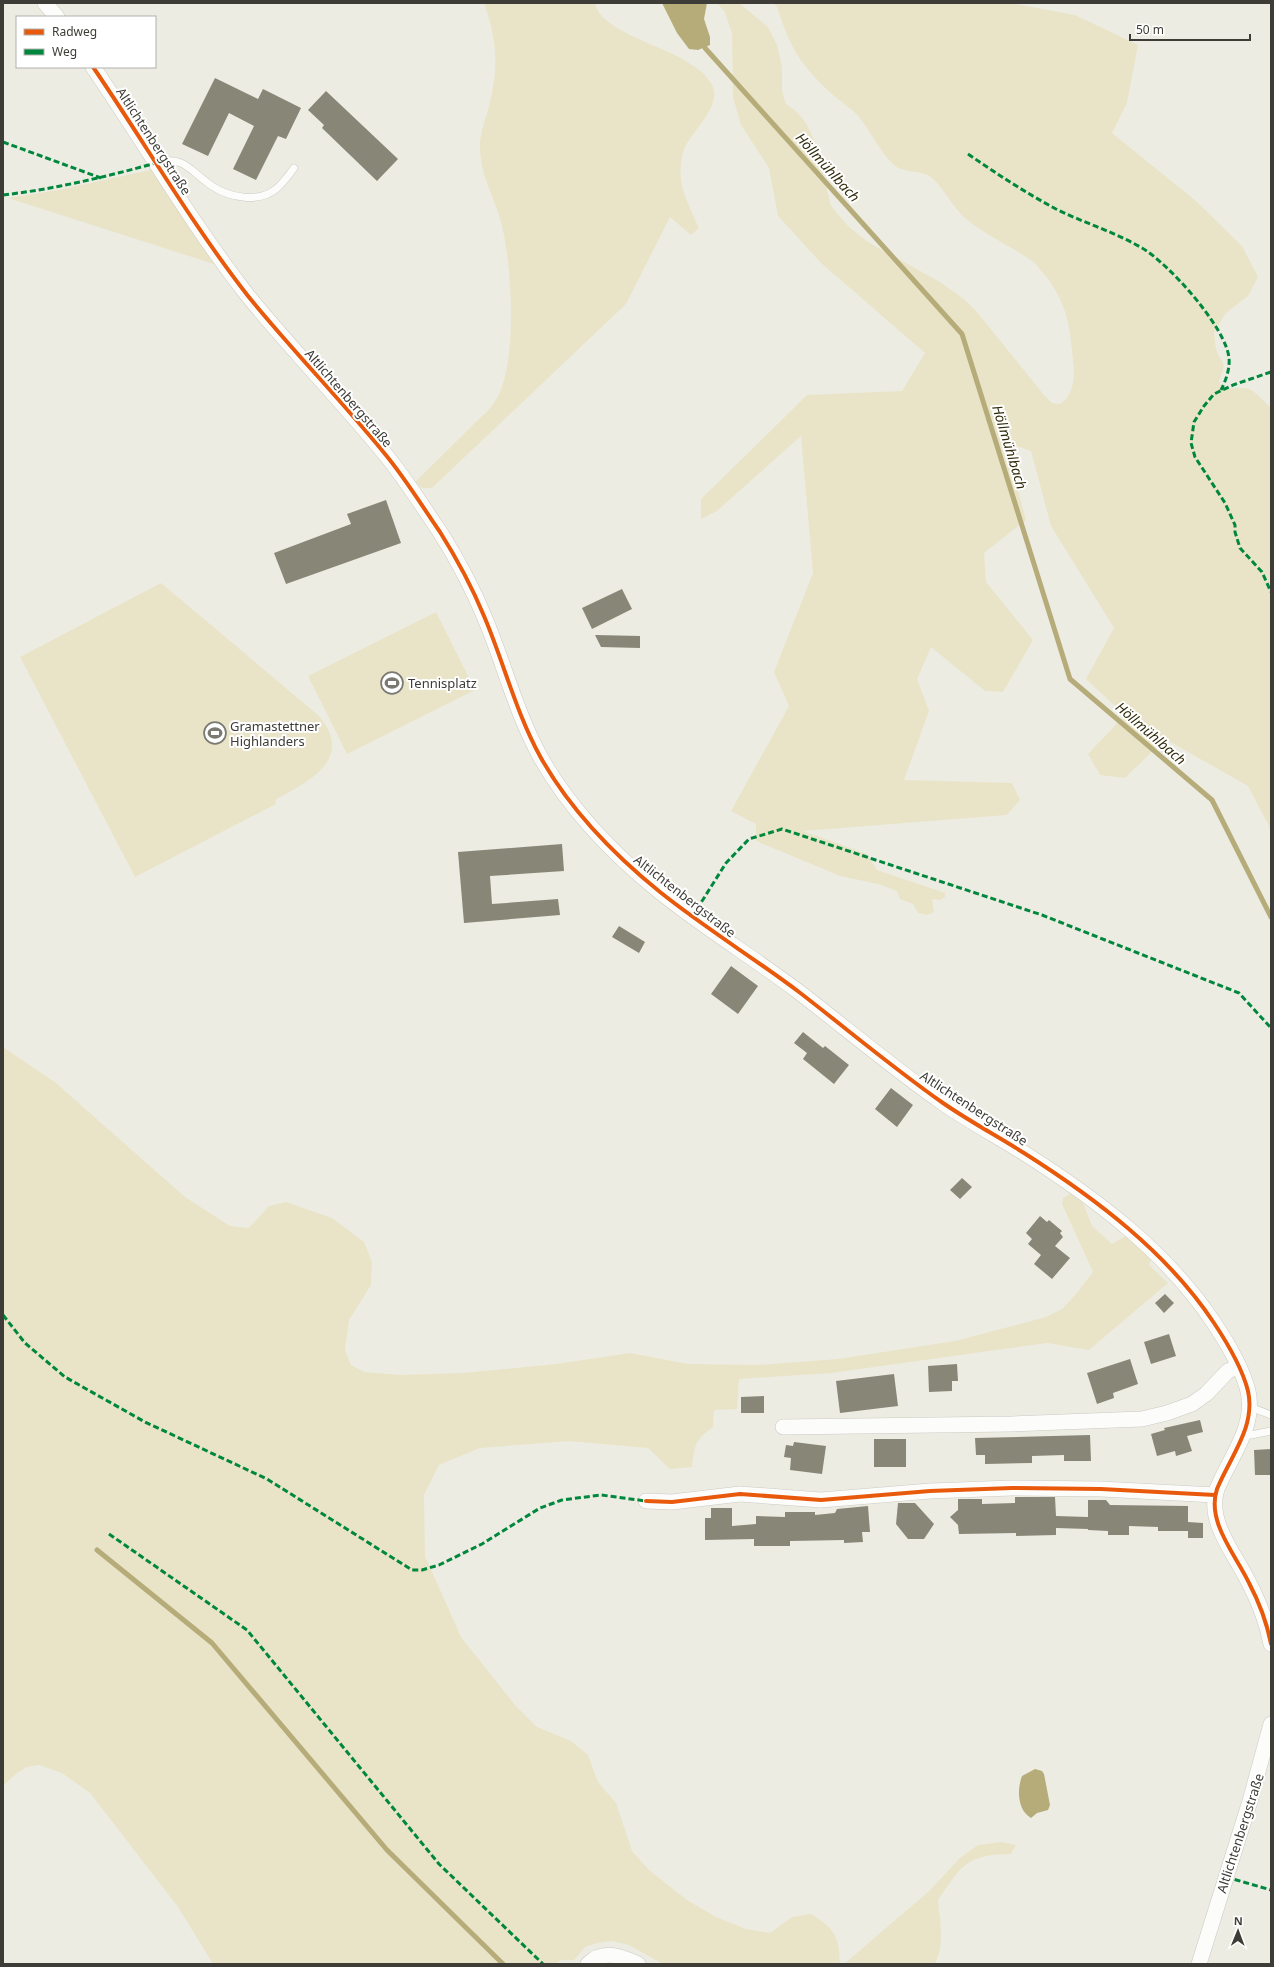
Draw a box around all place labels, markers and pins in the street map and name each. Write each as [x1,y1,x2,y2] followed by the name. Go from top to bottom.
[379,670,405,696] sports icon: Tennisplatz
[408,674,477,692] place label: Tennisplatz
[230,717,320,750] place label: Gramastettner Highlanders
[202,720,228,746] sports icon: Gramastettner Highlanders

